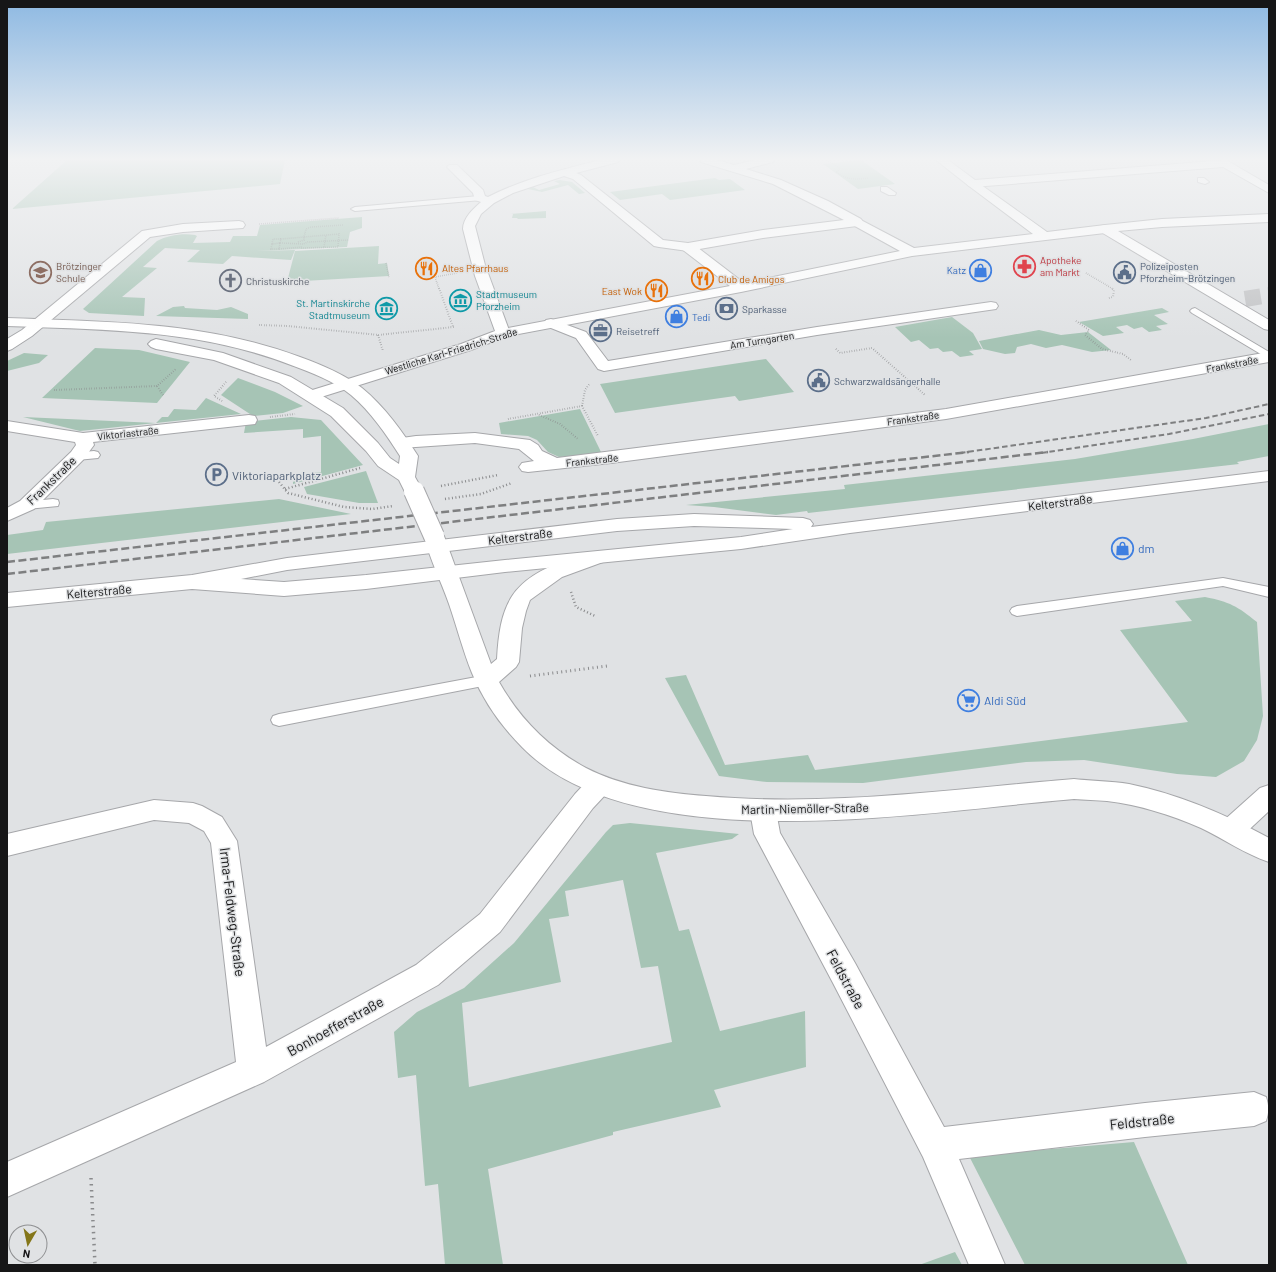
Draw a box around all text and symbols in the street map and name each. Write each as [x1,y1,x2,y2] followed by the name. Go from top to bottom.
[1011,253,1037,279] pharmacy icon: Apotheke am Markt
[1040,254,1081,278] place label: Apotheke am Markt
[413,255,439,281] restaurant icon: Altes Pfarrhaus
[968,257,994,283] shop icon: Katz
[28,259,54,285] school or university icon: Brötzinger Schule
[1112,259,1138,285] public building icon: Polizeiposten Pforzheim-Brötzingen
[56,260,102,284] place label: Brötzinger Schule
[1140,260,1235,284] place label: Polizeiposten Pforzheim-Brötzingen
[442,262,508,274] place label: Altes Pfarrhaus
[947,264,967,276] place label: Katz
[690,266,716,292] restaurant icon: Club de Amigos
[218,268,244,294] church icon: Christuskirche
[718,273,785,285] place label: Club de Amigos
[246,275,309,287] place label: Christuskirche
[644,278,670,304] restaurant icon: East Wok
[602,285,642,297] place label: East Wok
[447,287,473,313] museum icon: Stadtmuseum Pforzheim
[476,288,537,312] place label: Stadtmuseum Pforzheim
[373,296,399,322] museum icon: St. Martinskirche Stadtmuseum
[713,296,739,322] bank icon: Sparkasse
[296,297,370,321] place label: St. Martinskirche Stadtmuseum
[742,303,787,315] place label: Sparkasse
[664,304,690,330] shop icon: Tedi
[692,311,710,323] place label: Tedi
[588,318,614,344] office icon: Reisetreff
[383,325,519,377] street label: Westliche Karl-Friedrich-Straße
[616,325,660,337] place label: Reisetreff
[729,329,795,351] street label: Am Turngarten
[1205,353,1259,375] street label: Frankstraße
[805,368,831,394] public building icon: Schwarzwaldsängerhalle
[834,375,941,387] place label: Schwarzwaldsängerhalle
[886,408,940,428] street label: Frankstraße
[97,424,159,442] street label: Viktoriastraße
[565,451,619,469] street label: Frankstraße
[23,453,79,507] street label: Frankstraße
[203,462,229,488] parking icon: Viktoriaparkplatz
[232,468,321,482] place label: Viktoriaparkplatz
[1027,491,1093,513] street label: Kelterstraße
[487,525,553,547] street label: Kelterstraße
[1110,535,1136,561] shop icon: dm
[1138,541,1155,555] place label: dm
[66,581,132,601] street label: Kelterstraße
[955,687,981,713] supermarket icon: Aldi Süd
[984,693,1026,707] place label: Aldi Süd
[741,800,869,816] street label: Martin-Niemöller-Straße
[217,847,249,977] street label: Irma-Feldweg-Straße
[823,946,869,1012] street label: Feldstraße
[284,993,386,1059] street label: Bonhoefferstraße
[1109,1109,1175,1133] street label: Feldstraße
[8,1224,48,1264] north arrow
[22,1247,31,1261] text: N

